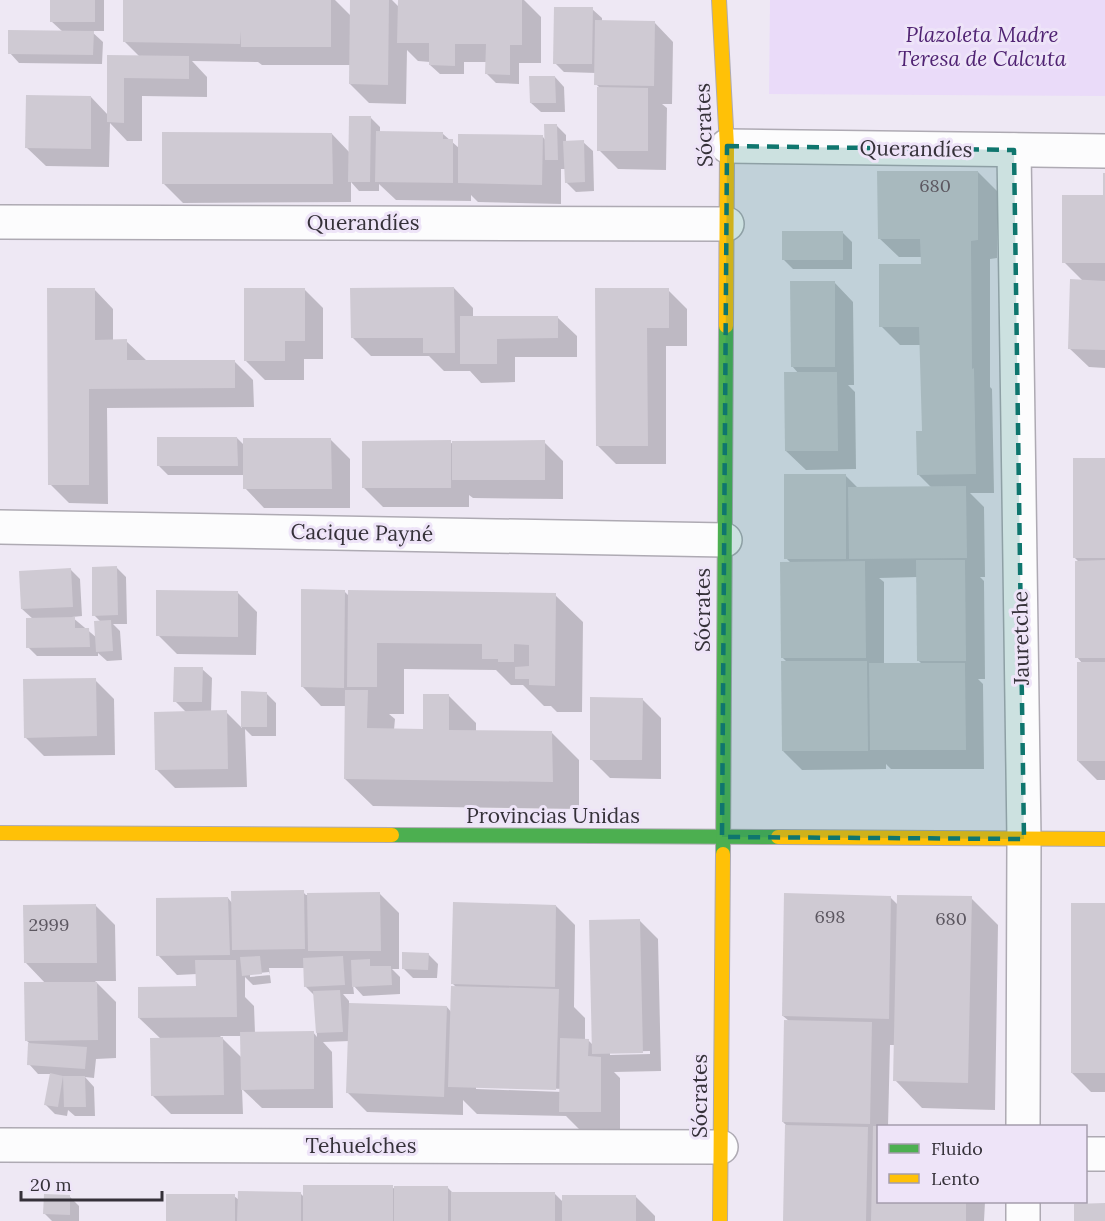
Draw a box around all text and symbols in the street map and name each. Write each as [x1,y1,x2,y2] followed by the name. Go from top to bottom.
[898,21,1067,72] park label: Plazoleta Madre Teresa de Calcuta
[689,82,718,168] street label: Sócrates
[859,134,973,163] street label: Querandíes
[919,174,951,197] house number: 680
[307,209,419,236] street label: Querandíes
[291,518,434,547] street label: Cacique Payné
[689,568,716,652] street label: Sócrates
[1006,591,1035,686] street label: Jauretche
[466,802,640,829] street label: Provincias Unidas
[815,905,845,928] house number: 698
[935,907,967,930] house number: 680
[29,913,69,936] house number: 2999
[686,1054,713,1138] street label: Sócrates
[877,1125,1087,1203] legend
[306,1132,416,1159] street label: Tehuelches
[931,1137,983,1160] text: Fluido
[21,1164,162,1202] scale bar
[931,1167,979,1190] text: Lento
[30,1173,72,1196] text: 20 m

